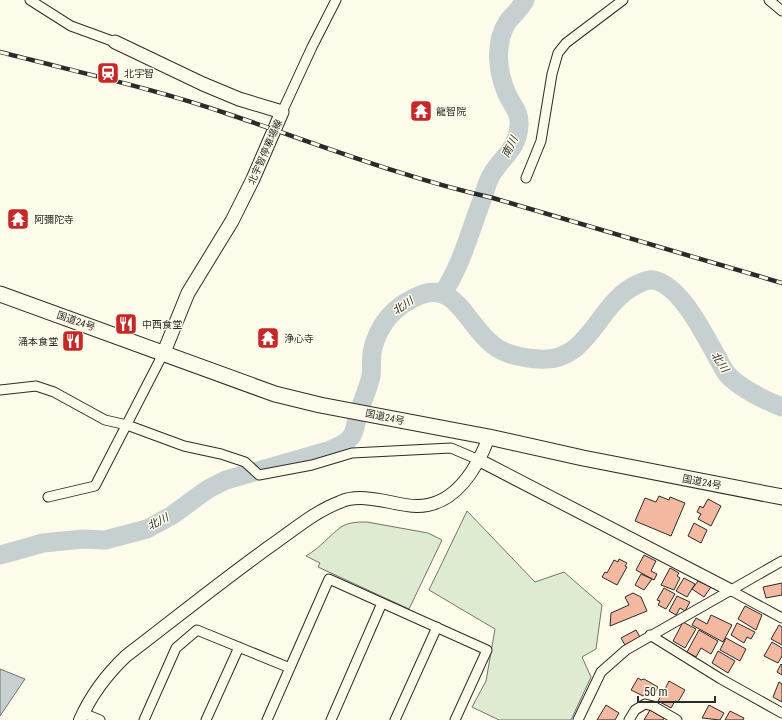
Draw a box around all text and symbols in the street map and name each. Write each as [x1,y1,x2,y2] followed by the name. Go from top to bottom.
[95,60,121,86] station icon: 北宇智
[124,68,154,79] place label: 北宇智
[408,98,434,124] temple icon: 龍智院
[436,106,466,117] place label: 龍智院
[246,118,284,186] street label: 北宇智停車場線
[499,133,521,160] water label: 南川
[5,206,31,232] temple icon: 阿彌陀寺
[34,214,74,225] place label: 阿彌陀寺
[390,294,417,318] water label: 北川
[55,309,97,333] street label: 国道24号
[113,311,139,337] restaurant icon: 中西食堂
[142,319,182,330] place label: 中西食堂
[255,325,281,351] temple icon: 浄心寺
[60,328,86,354] restaurant icon: 涌本食堂
[284,333,314,344] place label: 浄心寺
[18,336,58,347] place label: 涌本食堂
[709,349,732,376] water label: 北川
[364,407,406,427] street label: 国道24号
[681,473,723,491] street label: 国道24号
[145,511,172,533] water label: 北川
[638,678,715,704] scale bar
[644,685,668,699] text: 50 m

